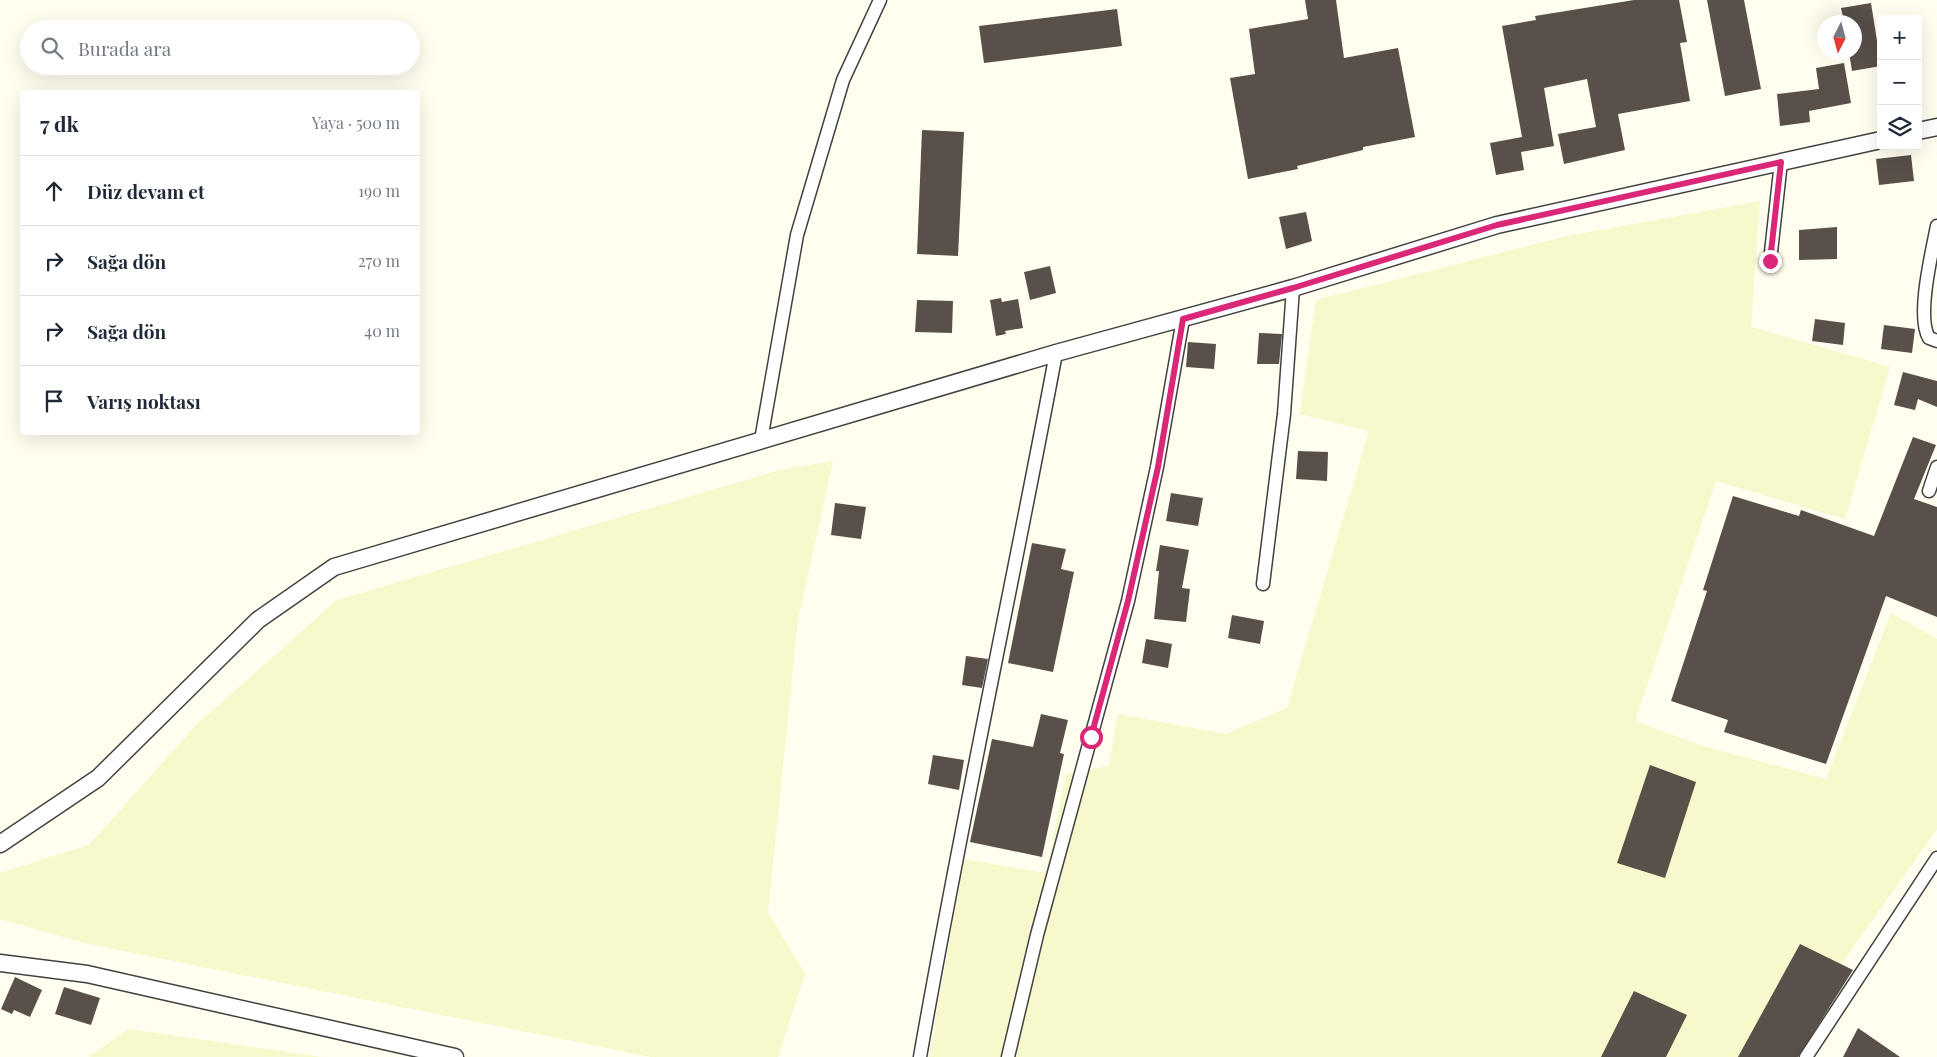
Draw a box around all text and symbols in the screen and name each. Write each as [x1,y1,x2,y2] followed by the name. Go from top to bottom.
[1817,15,1862,60] north arrow
[1877,15,1922,150] map controls
[1877,15,1922,60] button: +
[20,20,420,75] search box
[38,34,66,62] icon: search
[78,35,171,61] text: Burada ara
[1877,60,1922,105] button: −
[1877,105,1922,150] button: layers
[40,109,79,137] text: 7 dk
[312,112,400,133] text: Yaya · 500 m
[40,177,68,205] icon: ahead
[87,178,205,204] text: Düz devam et
[358,180,400,201] text: 190 m
[40,247,68,275] icon: right
[87,248,166,274] text: Sağa dön
[358,250,400,271] text: 270 m
[1759,250,1782,273] route end
[40,317,68,345] icon: right
[87,318,166,344] text: Sağa dön
[364,320,400,341] text: 40 m
[40,387,68,415] icon: arrive
[87,388,201,414] text: Varış noktası
[1080,726,1103,749] route start

